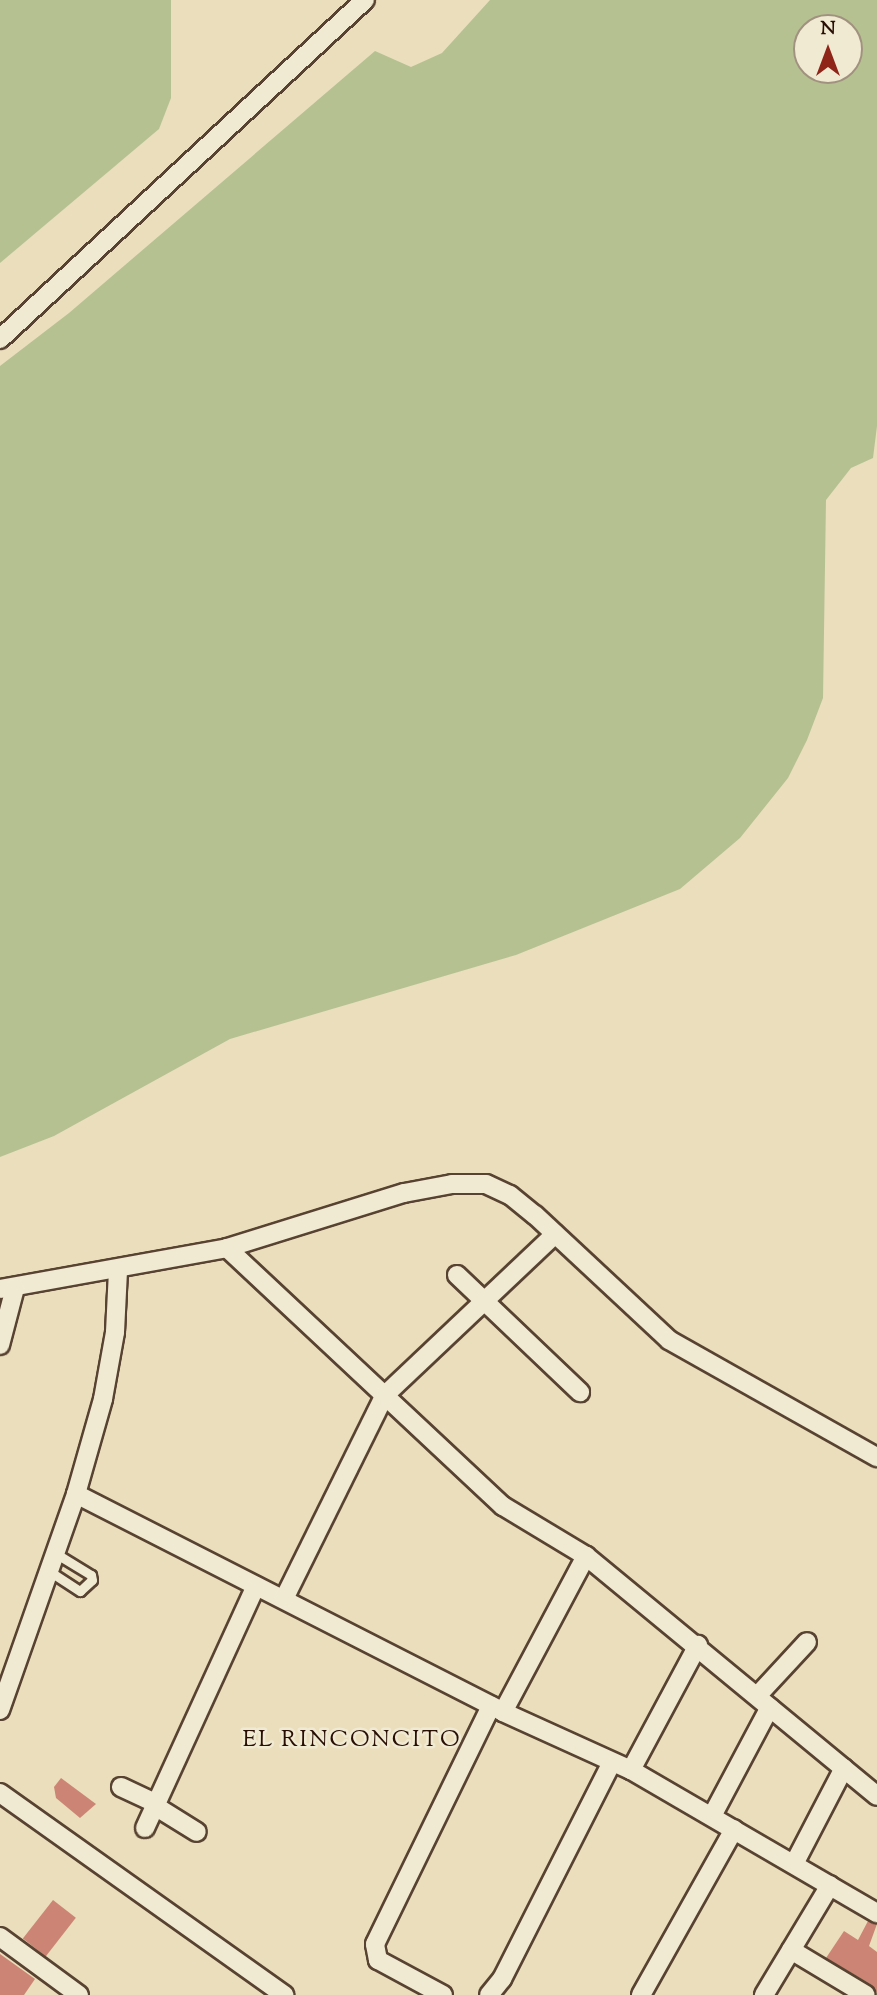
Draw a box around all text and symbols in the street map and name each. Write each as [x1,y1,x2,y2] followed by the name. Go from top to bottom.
[793,14,863,84] north arrow
[820,16,836,43] text: N
[244,1727,460,1755] district label: EL RINCONCITO

